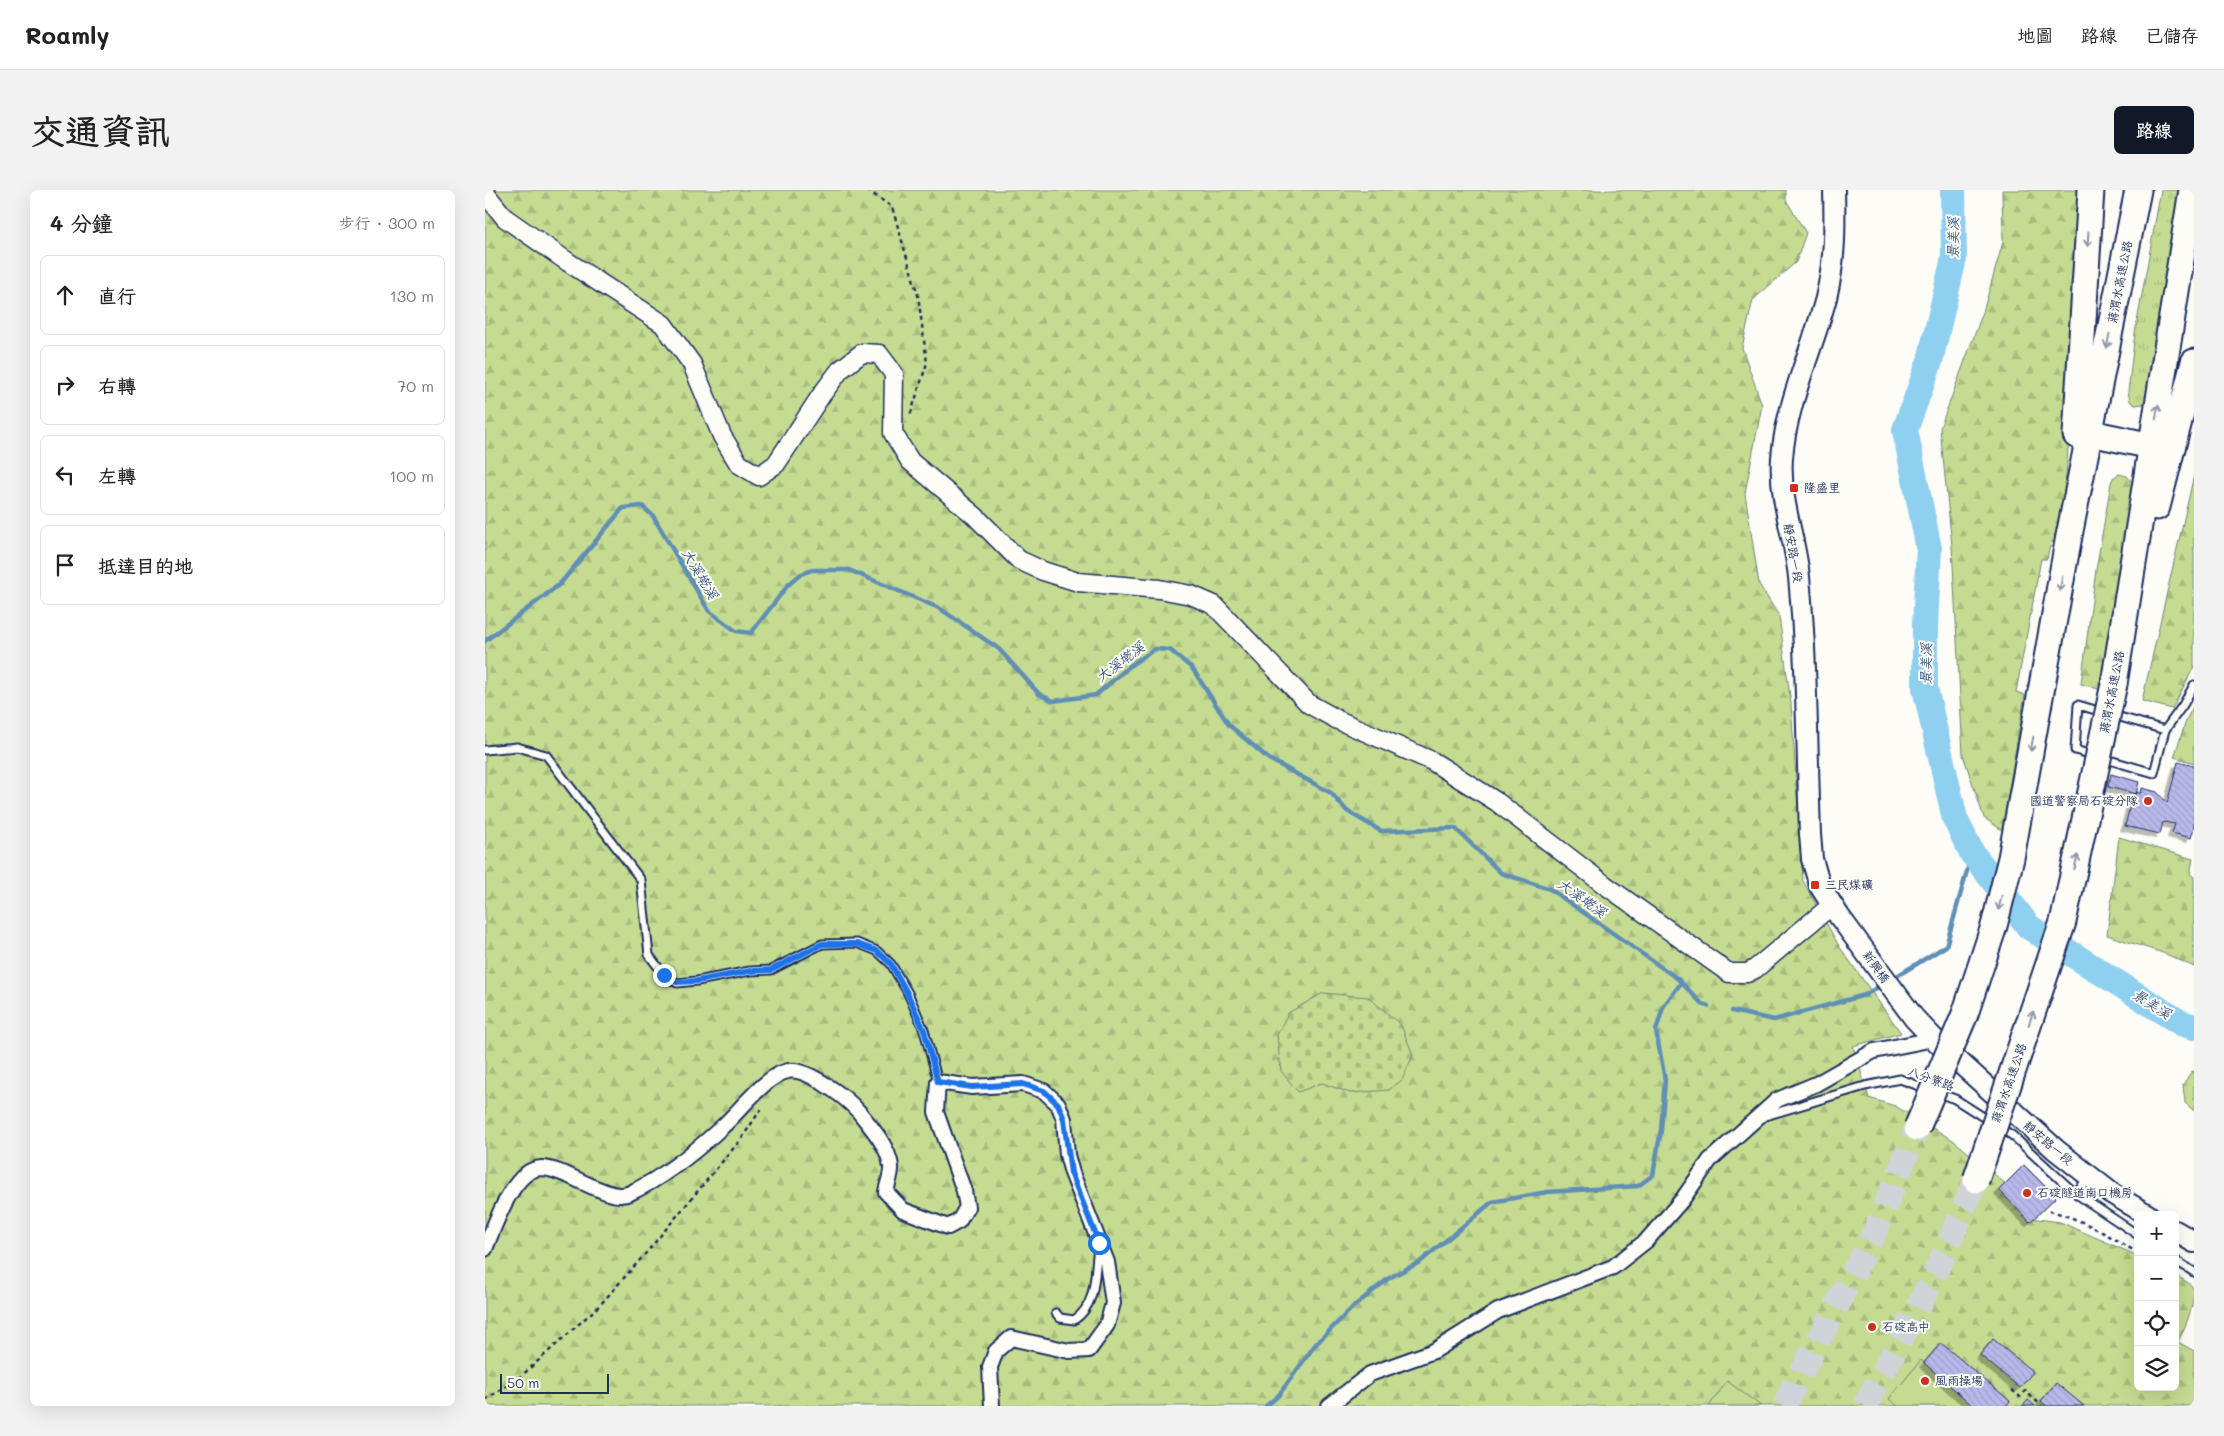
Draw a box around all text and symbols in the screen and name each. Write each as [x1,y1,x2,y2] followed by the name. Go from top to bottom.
[25,19,109,50] text: Roamly
[2017,23,2053,47] text: 地圖
[2081,23,2117,47] text: 路線
[2145,23,2199,47] text: 已儲存
[2114,106,2194,154] button: 路線
[30,107,170,153] text: 交通資訊
[50,209,113,236] text: 4 分鐘
[339,212,435,233] text: 步行 · 300 m
[1943,216,1962,259] water label: 景美溪
[2084,230,2093,246] one-way arrow
[2103,239,2135,325] street label: 蔣渭水高速公路
[51,281,79,309] icon: ahead
[98,283,136,308] text: 直行
[390,285,434,306] text: 130 m
[2103,332,2112,348] one-way arrow
[51,371,79,399] icon: right
[98,373,136,398] text: 右轉
[397,375,434,396] text: 70 m
[2153,404,2163,420] one-way arrow
[51,461,79,489] icon: left
[98,463,136,488] text: 左轉
[389,465,434,486] text: 100 m
[1804,479,1840,495] place label: 隆盛里
[1788,482,1800,494] marker: 隆盛里
[1781,522,1807,584] street label: 靜安路一段
[678,545,724,603] water label: 大溪墘溪
[51,551,79,579] icon: arrive
[98,553,193,578] text: 抵達目的地
[2055,576,2065,592] one-way arrow
[1092,637,1149,686] water label: 大溪墘溪
[1916,642,1935,685] water label: 景美溪
[2095,649,2127,735] street label: 蔣渭水高速公路
[2026,735,2036,751] one-way arrow
[2030,792,2138,808] place label: 國道警察局石碇分隊
[2142,795,2154,807] marker: 國道警察局石碇分隊
[2072,854,2081,870] one-way arrow
[1554,874,1611,922] water label: 大溪墘溪
[1825,876,1873,892] place label: 三民煤礦
[1809,879,1821,891] marker: 三民煤礦
[1995,895,2004,911] one-way arrow
[1860,947,1894,986] street label: 新興橋
[653,964,676,987] route end
[2129,984,2176,1023] water label: 景美溪
[2026,1010,2036,1026] one-way arrow
[1987,1040,2029,1125] street label: 蔣渭水高速公路
[1906,1062,1957,1094] street label: 八分寮路
[2021,1117,2077,1168] street label: 靜安路一段
[2037,1184,2133,1200] place label: 石碇隧道南口機房
[2021,1187,2033,1199] marker: 石碇隧道南口機房
[2134,1211,2179,1391] map controls
[2134,1211,2179,1256] button: +
[1088,1232,1111,1255] route start
[2134,1256,2179,1301] button: −
[2134,1301,2179,1346] button: locate
[1882,1318,1930,1334] place label: 石碇高中
[1866,1321,1878,1333] marker: 石碇高中
[2134,1346,2179,1391] button: layers
[500,1371,609,1394] scale bar
[1935,1372,1983,1388] place label: 風雨操場
[507,1373,539,1392] text: 50 m
[1919,1375,1931,1387] marker: 風雨操場

